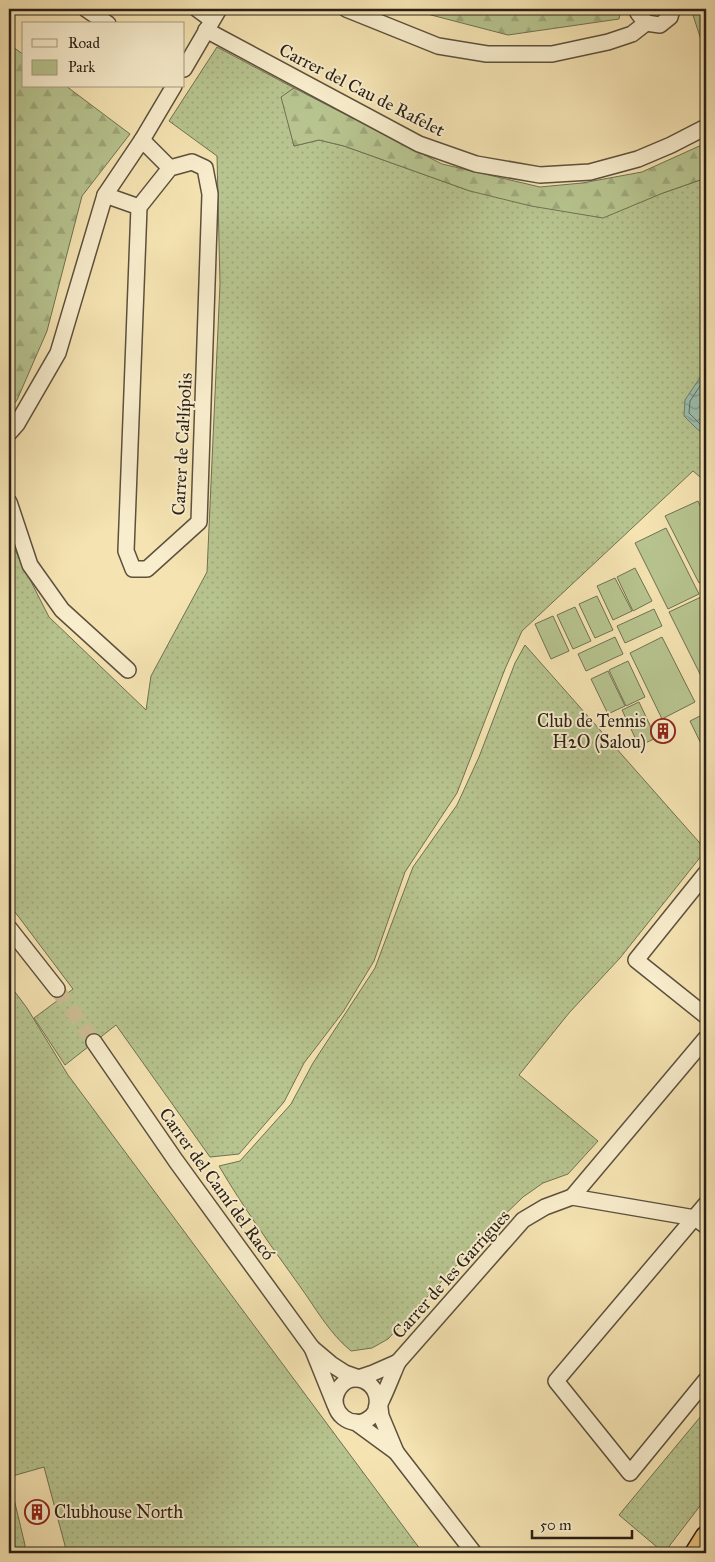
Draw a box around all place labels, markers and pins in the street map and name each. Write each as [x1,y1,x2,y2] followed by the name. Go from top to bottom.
[537,710,646,754] place label: Club de Tennis H2O (Salou)
[650,718,676,744] building icon: Club de Tennis H2O (Salou)
[24,1499,50,1525] building icon: Clubhouse North
[54,1501,183,1523] place label: Clubhouse North

